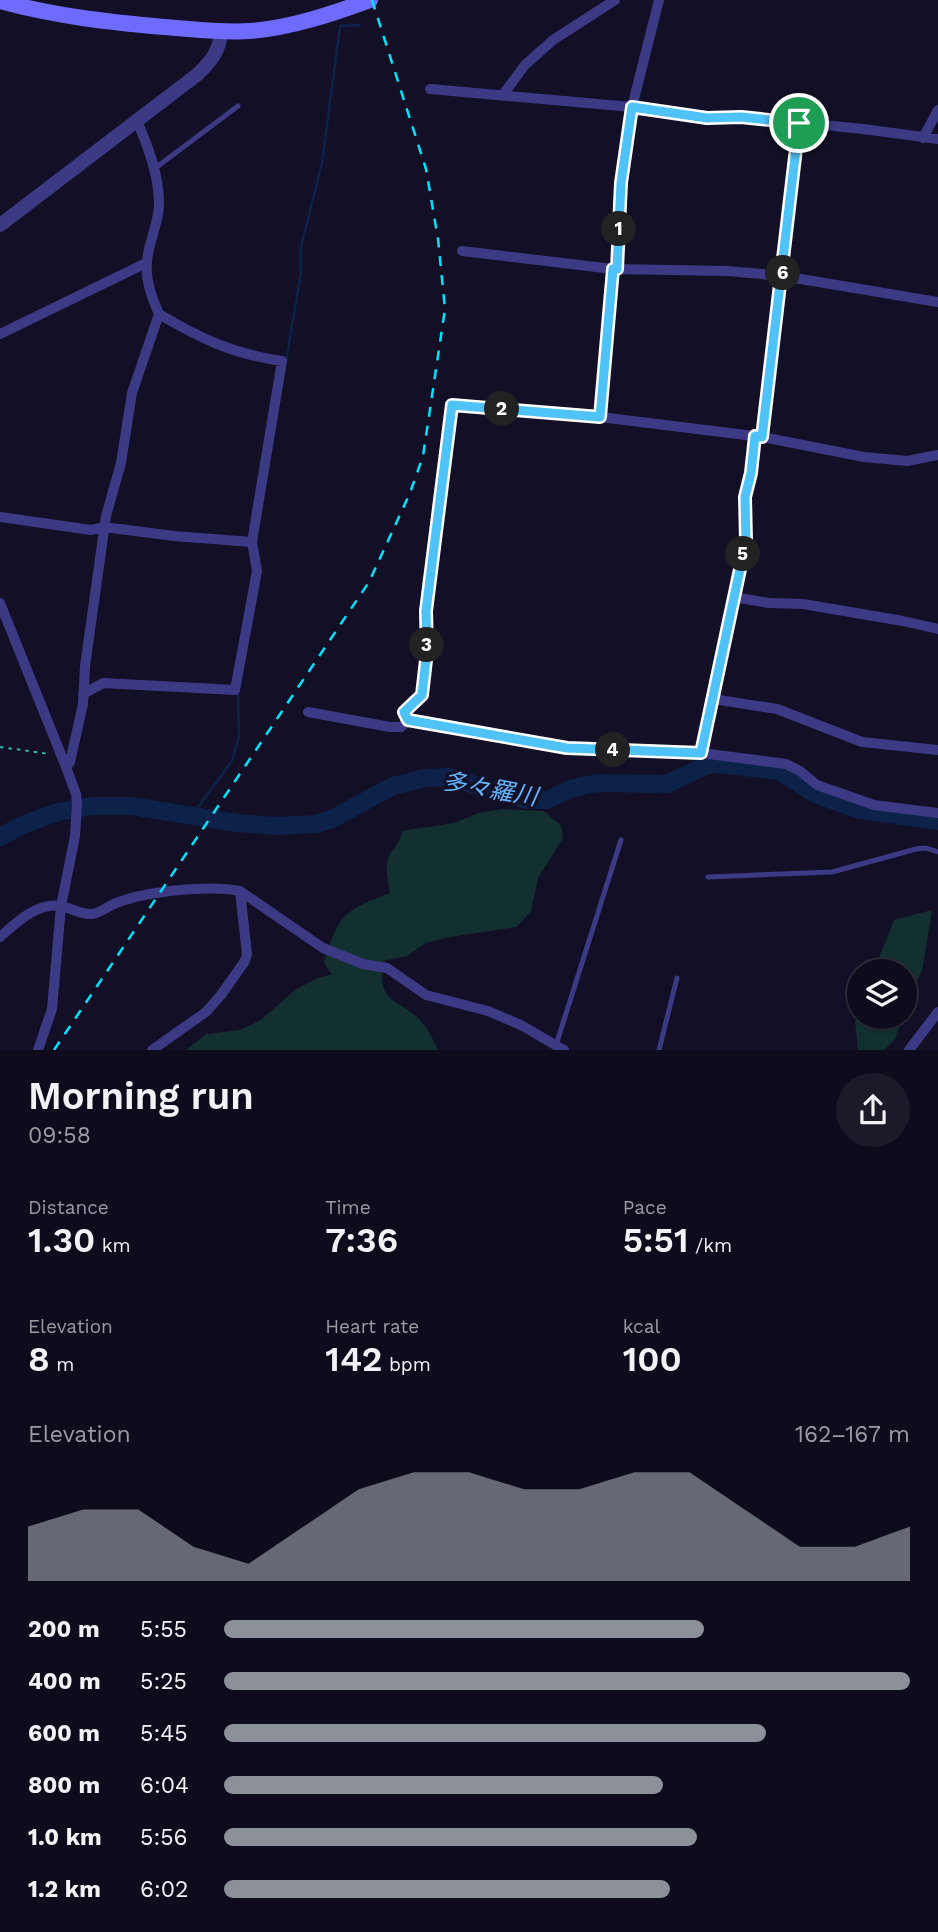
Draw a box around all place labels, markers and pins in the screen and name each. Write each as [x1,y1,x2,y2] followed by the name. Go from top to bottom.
[769,93,829,153] pin
[602,212,636,246] pin: 1
[766,256,800,290] pin: 6
[484,392,520,426] pin: 2
[726,536,760,572] pin: 5
[410,628,444,662] pin: 3
[596,732,630,768] pin: 4

